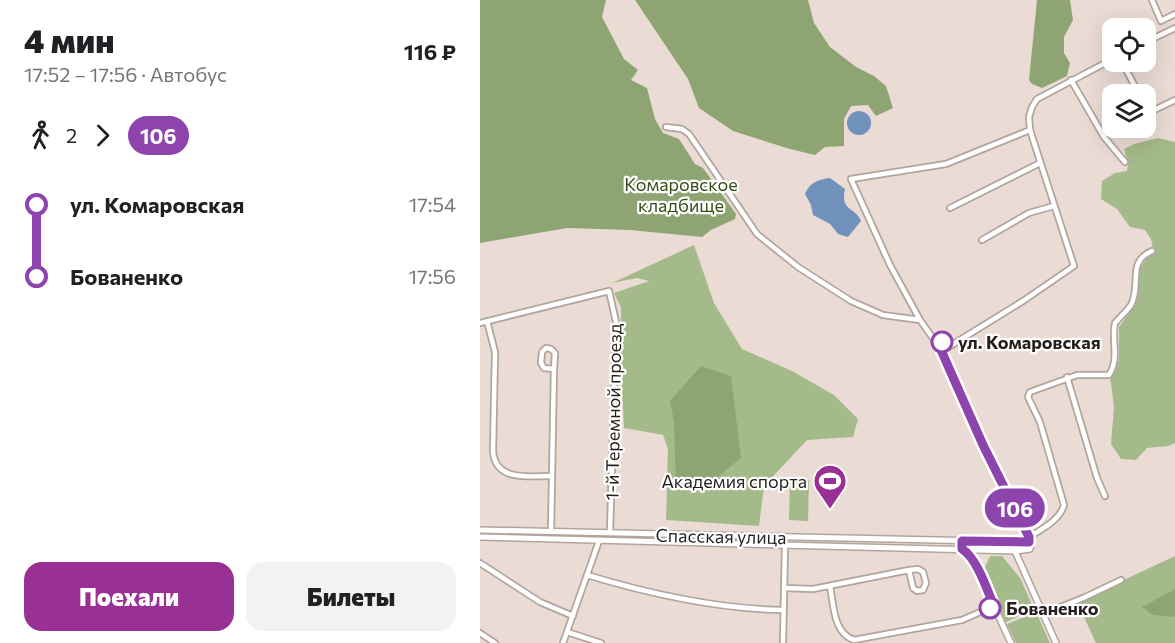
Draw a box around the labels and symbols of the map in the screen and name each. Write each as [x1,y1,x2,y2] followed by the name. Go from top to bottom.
[624,173,738,216] park label: Комаровское кладбище
[600,323,626,500] street label: 1-й Теремной проезд
[931,331,953,353] marker: ул. Комаровская
[958,331,1101,353] place label: ул. Комаровская
[812,463,848,510] sports icon: Академия спорта
[661,470,807,492] place label: Академия спорта
[980,488,1050,528] line badge: 106
[655,524,787,548] street label: Спасская улица
[979,597,1001,619] marker: Бованенко
[1006,597,1099,619] place label: Бованенко

